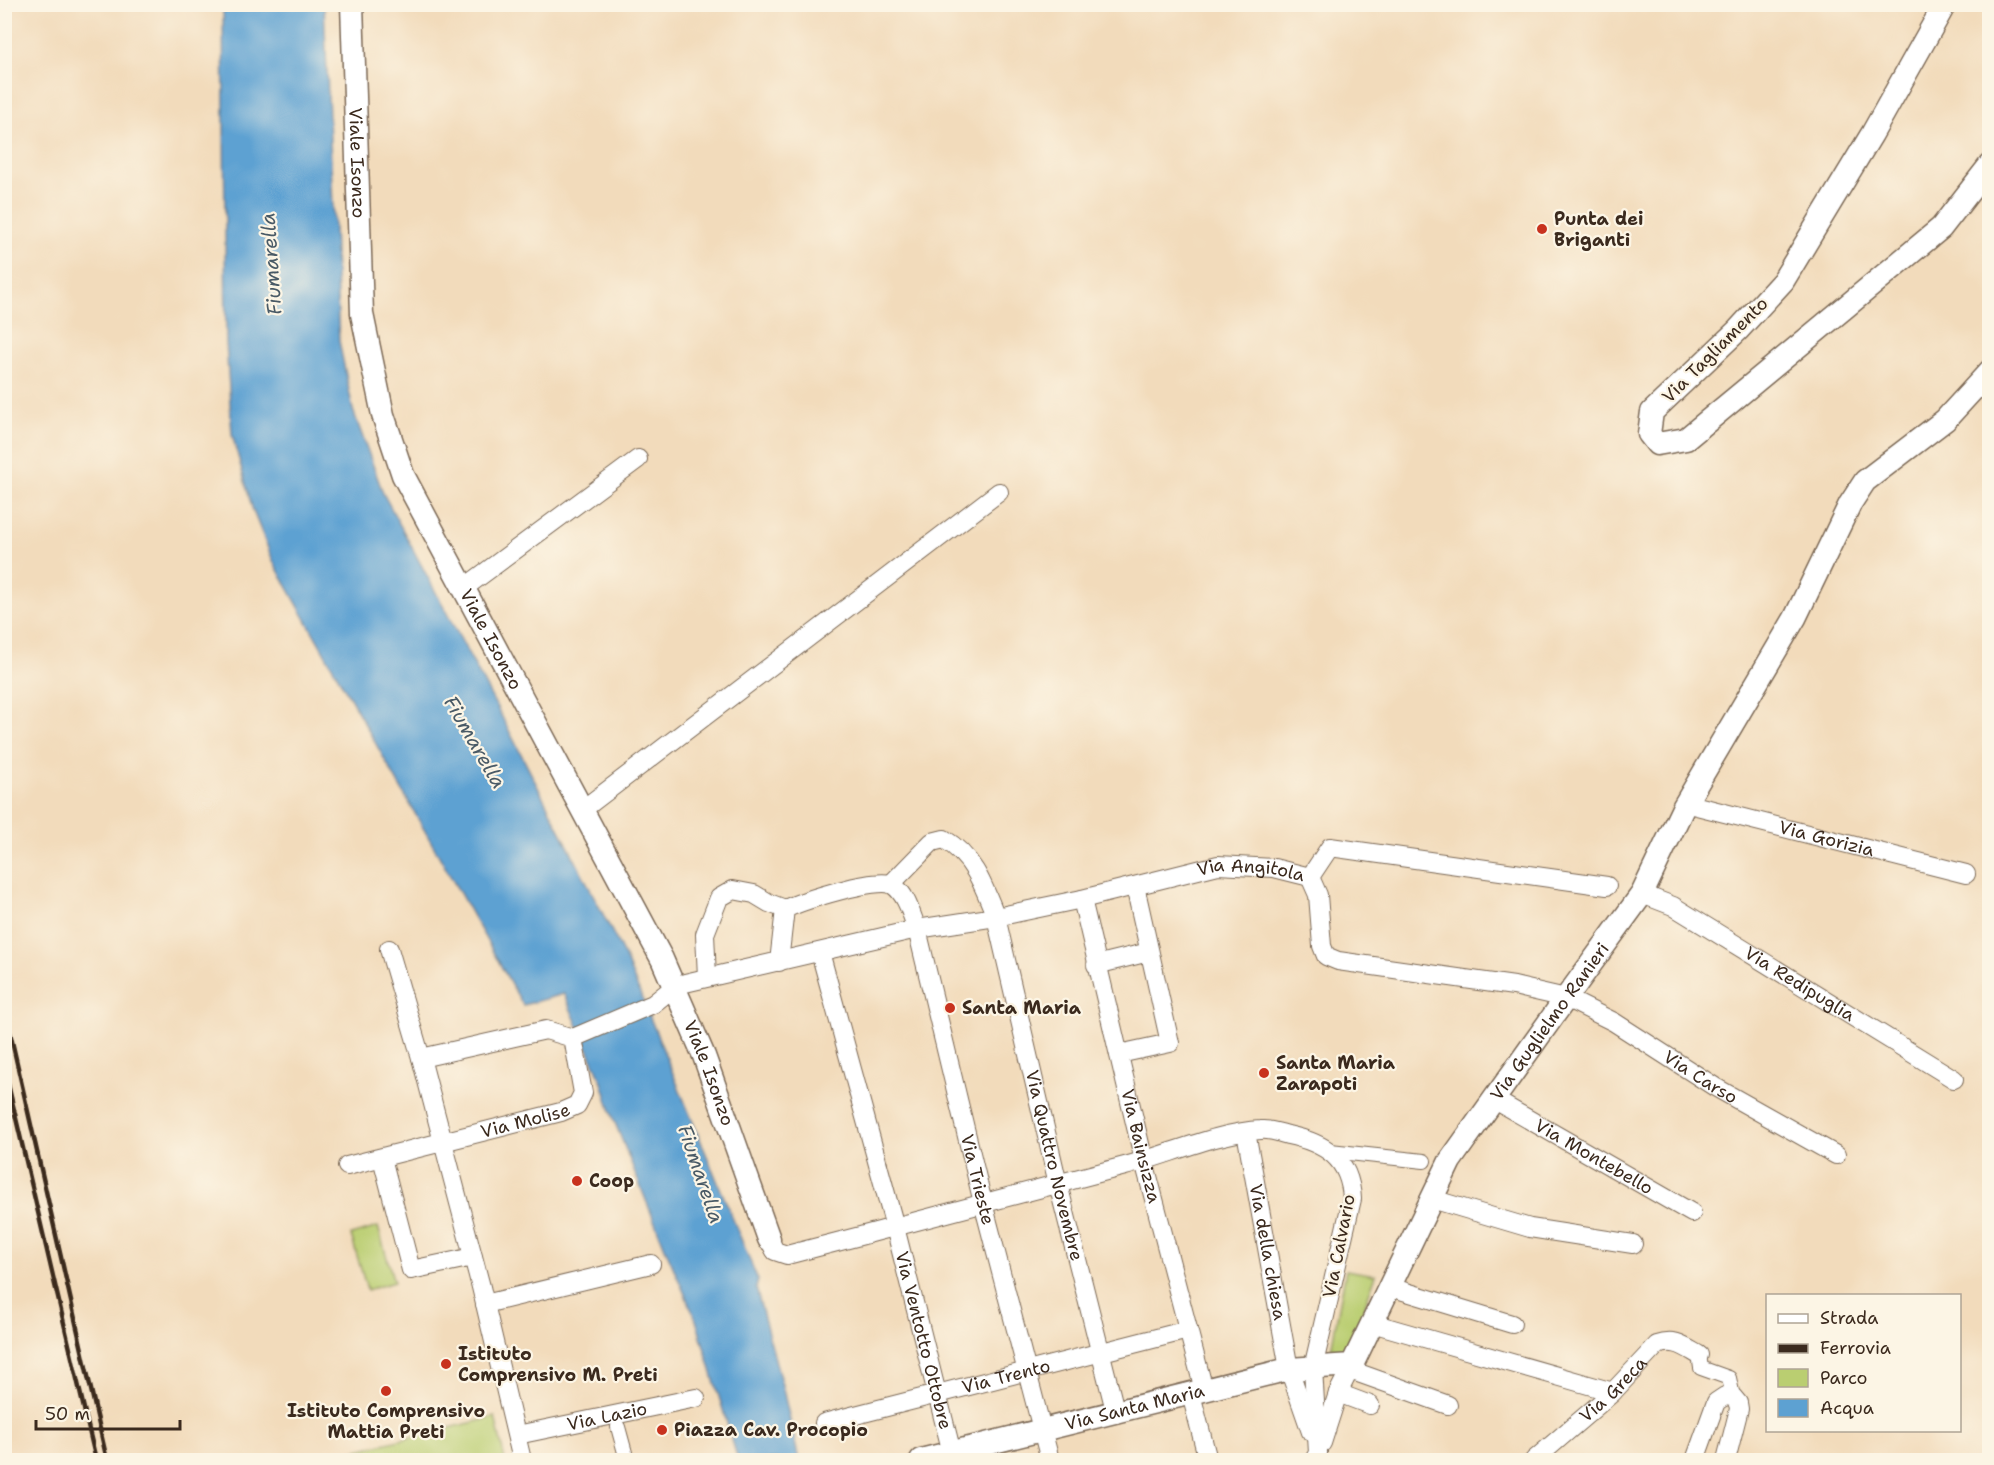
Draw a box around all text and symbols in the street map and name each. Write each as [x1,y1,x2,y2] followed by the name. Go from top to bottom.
[343,107,371,219] street label: Viale Isonzo
[1554,207,1643,252] place label: Punta dei Briganti
[254,212,288,316] water label: Fiumarella
[1535,222,1549,236] marker: Punta dei Briganti
[1657,292,1773,408] street label: Via Tagliamento
[454,585,528,694] street label: Viale Isonzo
[438,691,512,793] water label: Fiumarella
[1776,815,1877,862] street label: Via Gorizia
[1194,853,1307,887] street label: Via Angitola
[1485,938,1615,1105] street label: Via Guglielmo Ranieri
[1740,941,1859,1027] street label: Via Redipuglia
[962,996,1082,1020] place label: Santa Maria
[943,1001,957,1015] marker: Santa Maria
[678,1017,740,1129] street label: Viale Isonzo
[1659,1045,1742,1109] street label: Via Carso
[1276,1051,1396,1096] place label: Santa Maria Zarapoti
[1257,1066,1271,1080] marker: Santa Maria Zarapoti
[1020,1068,1089,1263] street label: Via Quattro Novembre
[1115,1087,1167,1206] street label: Via Bainsizza
[478,1097,574,1144] street label: Via Molise
[1530,1113,1657,1200] street label: Via Montebello
[672,1121,730,1227] water label: Fiumarella
[955,1132,1000,1227] street label: Via Trieste
[589,1169,634,1193] place label: Coop
[570,1174,584,1188] marker: Coop
[1244,1182,1292,1322] street label: Via della chiesa
[1317,1192,1361,1300] street label: Via Calvario
[890,1249,958,1432] street label: Via Ventotto Ottobre
[1766,1294,1961,1432] legend
[1820,1306,1879,1330] text: Strada
[1820,1336,1891,1360] text: Ferrovia
[458,1342,658,1387] place label: Istituto Comprensivo M. Preti
[1574,1351,1652,1428] street label: Via Greca
[959,1354,1053,1399] street label: Via Trento
[439,1357,453,1371] marker: Istituto Comprensivo M. Preti
[1820,1366,1868,1390] text: Parco
[1062,1378,1207,1436] street label: Via Santa Maria
[379,1384,393,1398] marker: Istituto Comprensivo Mattia Preti
[36,1393,180,1431] scale bar
[565,1396,649,1436] street label: Via Lazio
[1820,1396,1874,1420] text: Acqua
[287,1399,485,1444] place label: Istituto Comprensivo Mattia Preti
[45,1402,90,1426] text: 50 m
[674,1418,868,1442] place label: Piazza Cav. Procopio
[655,1423,669,1437] marker: Piazza Cav. Procopio

